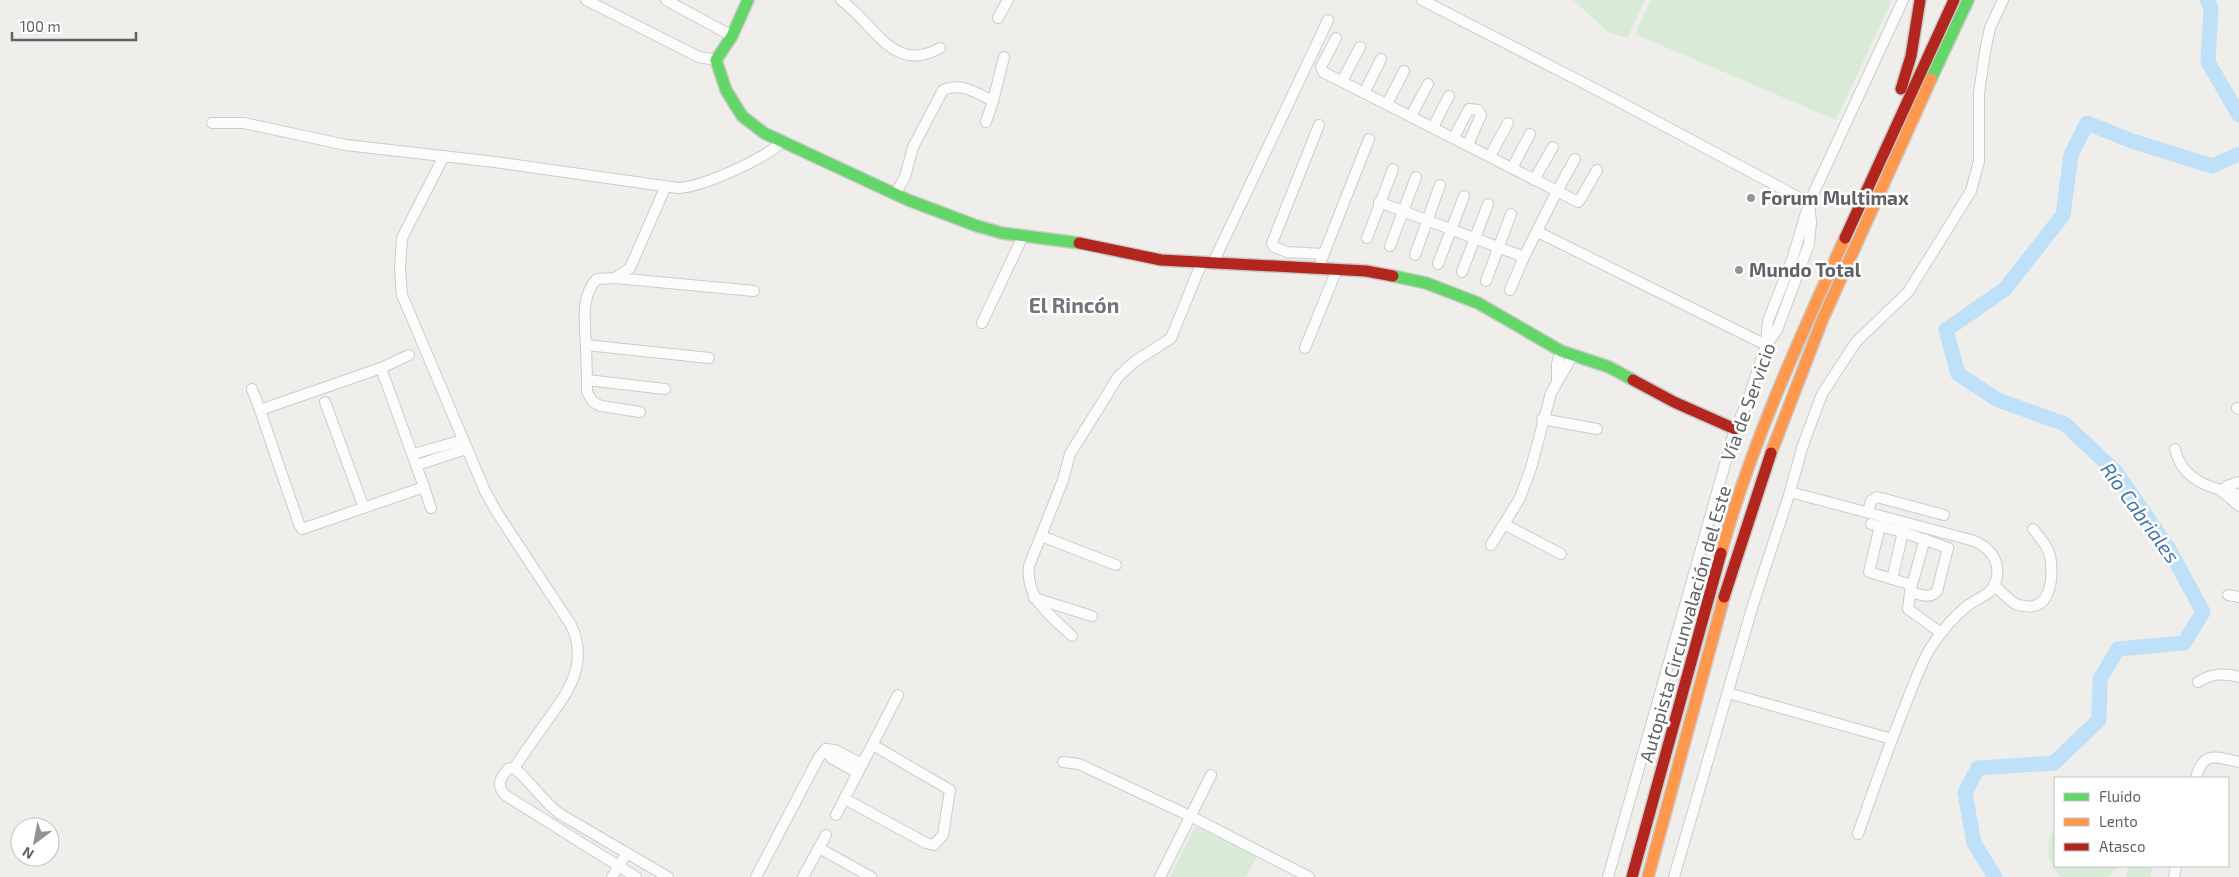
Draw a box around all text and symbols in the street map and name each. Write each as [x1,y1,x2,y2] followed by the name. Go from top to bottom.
[12,10,136,42] scale bar
[20,17,61,35] text: 100 m
[1761,186,1909,209] place label: Forum Multimax
[1745,192,1757,204] marker: Forum Multimax
[1749,258,1862,281] place label: Mundo Total
[1733,264,1745,276] marker: Mundo Total
[1029,292,1119,317] district label: El Rincón
[1715,339,1780,464] street label: Vía de Servicio
[2096,458,2185,567] water label: Río Cabriales
[1634,483,1735,765] street label: Autopista Circunvalación del Este
[2054,777,2229,867] legend
[2099,787,2141,805] text: Fluido
[2099,812,2138,830] text: Lento
[10,817,60,867] north arrow
[2099,837,2145,855] text: Atasco
[19,844,37,863] text: N

